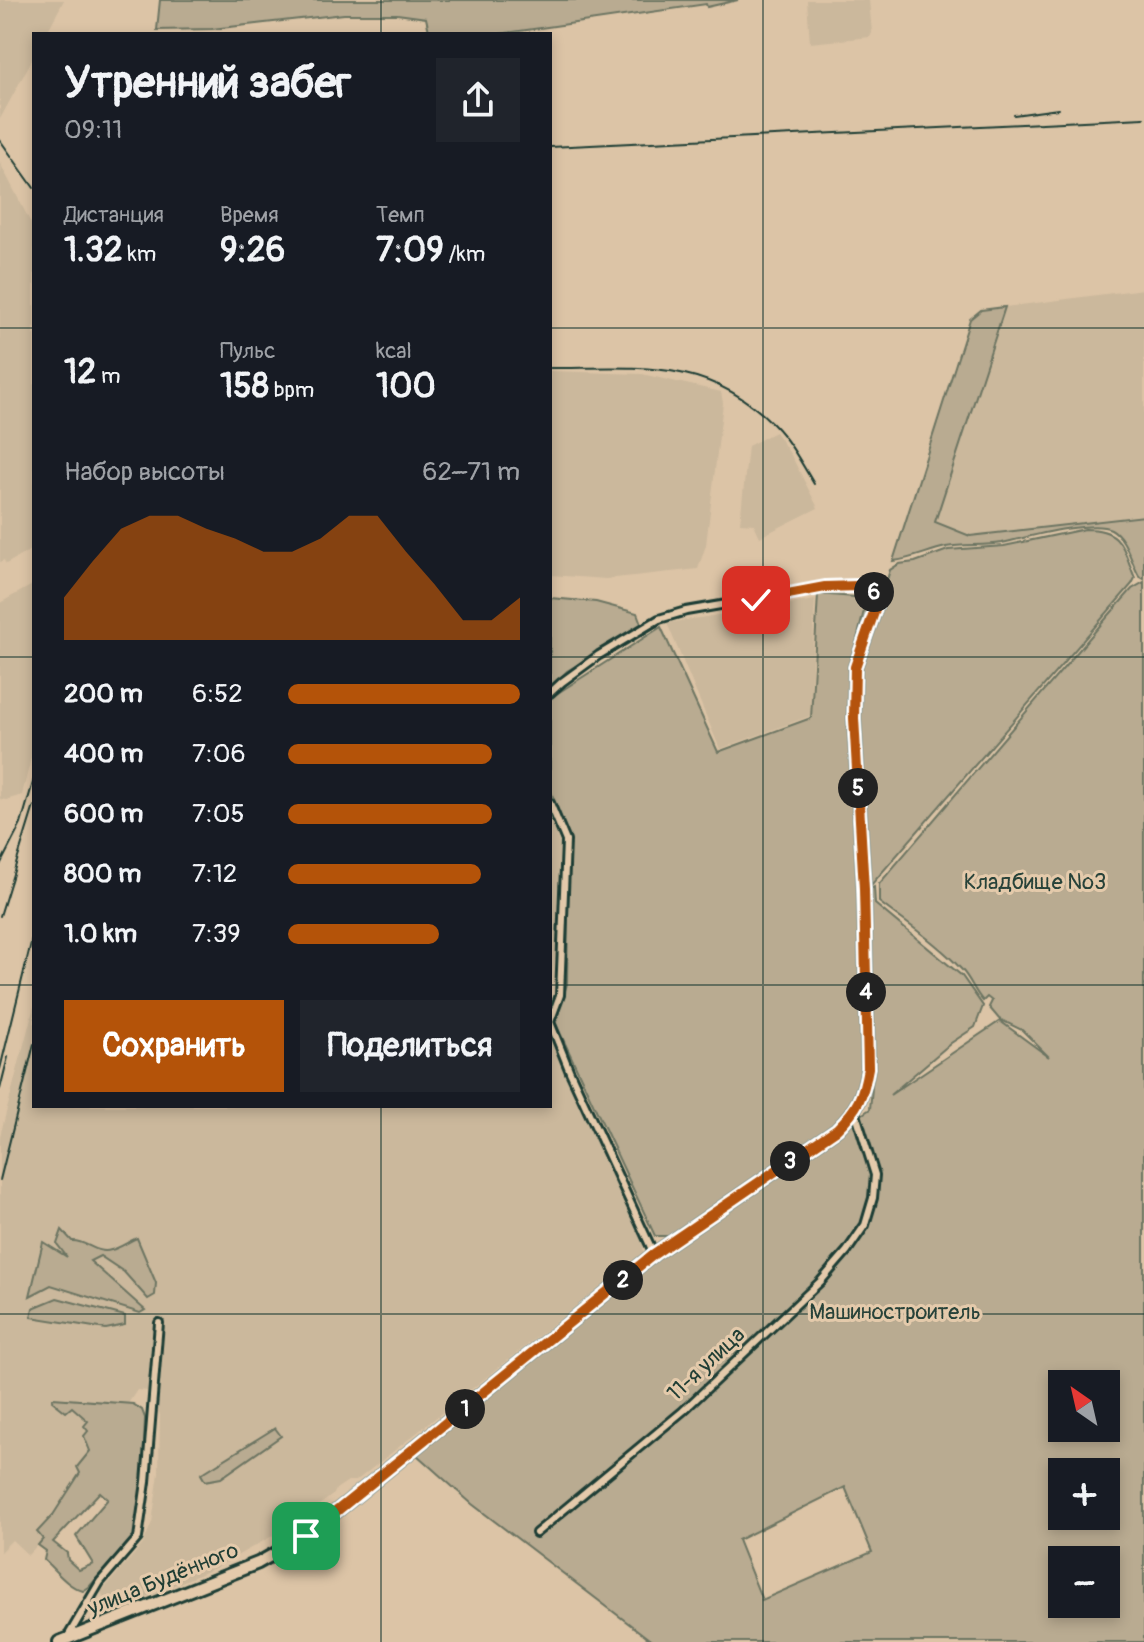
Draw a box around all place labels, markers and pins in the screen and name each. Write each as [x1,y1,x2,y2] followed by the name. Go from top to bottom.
[722,566,790,634] pin
[854,572,894,612] pin: 6
[838,768,878,808] pin: 5
[846,972,886,1012] pin: 4
[770,1141,810,1181] pin: 3
[603,1260,643,1300] pin: 2
[445,1389,485,1429] pin: 1
[272,1502,340,1570] pin

